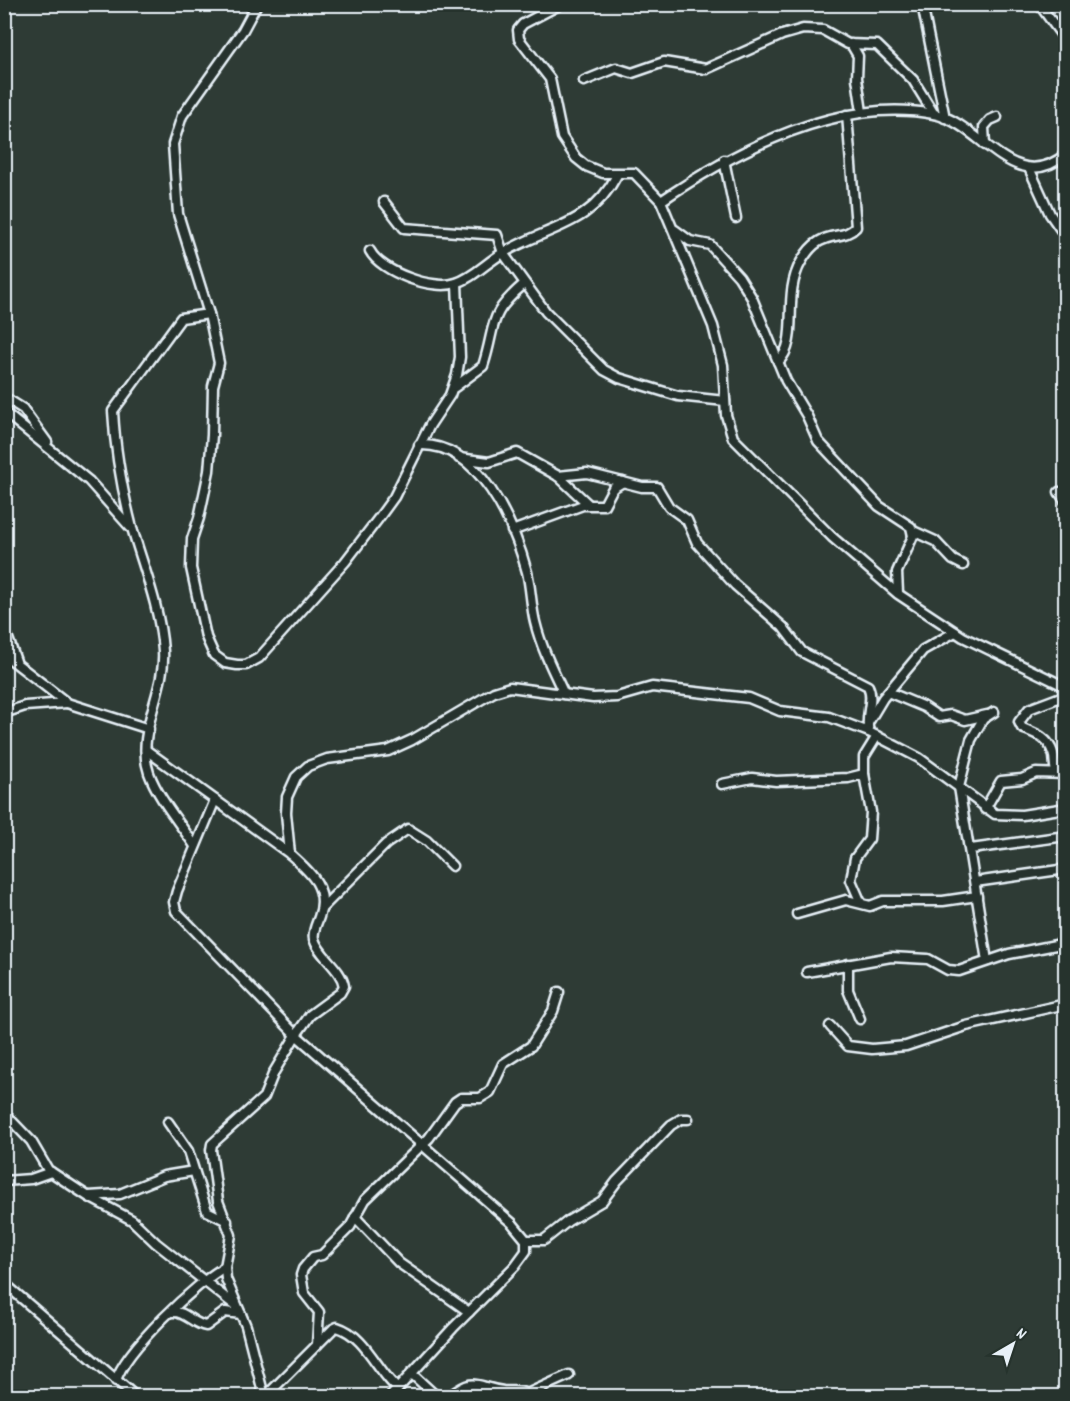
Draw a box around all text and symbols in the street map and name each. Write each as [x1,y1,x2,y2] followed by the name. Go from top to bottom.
[983,1314,1043,1374] north arrow
[1011,1323,1031,1346] text: N

